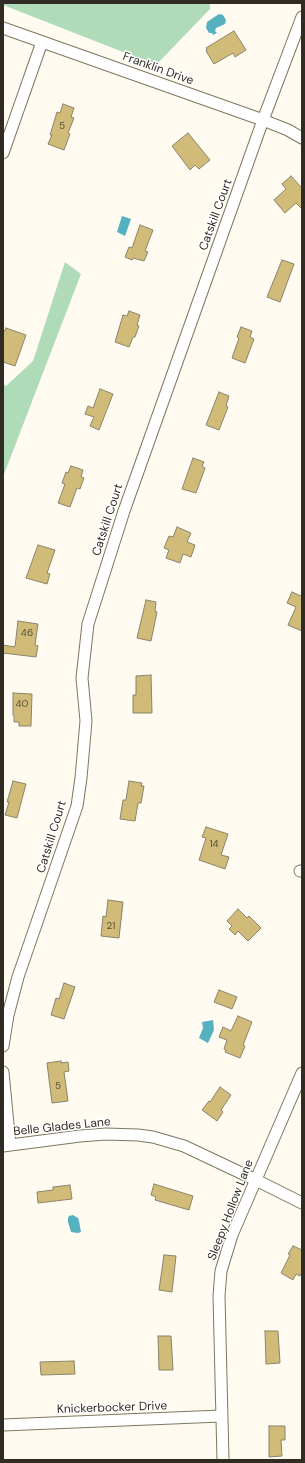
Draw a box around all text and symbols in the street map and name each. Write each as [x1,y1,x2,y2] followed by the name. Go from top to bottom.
[121,50,195,88] street label: Franklin Drive
[59,120,65,132] house number: 5
[196,177,236,253] street label: Catskill Court
[90,482,126,558] street label: Catskill Court
[21,627,33,639] house number: 46
[16,698,28,710] house number: 40
[34,799,70,875] street label: Catskill Court
[209,838,219,850] house number: 14
[107,920,115,932] house number: 21
[55,1080,61,1092] house number: 5
[13,1115,111,1139] street label: Belle Glades Lane
[205,1158,257,1262] street label: Sleepy Hollow Lane
[57,1399,167,1417] street label: Knickerbocker Drive

